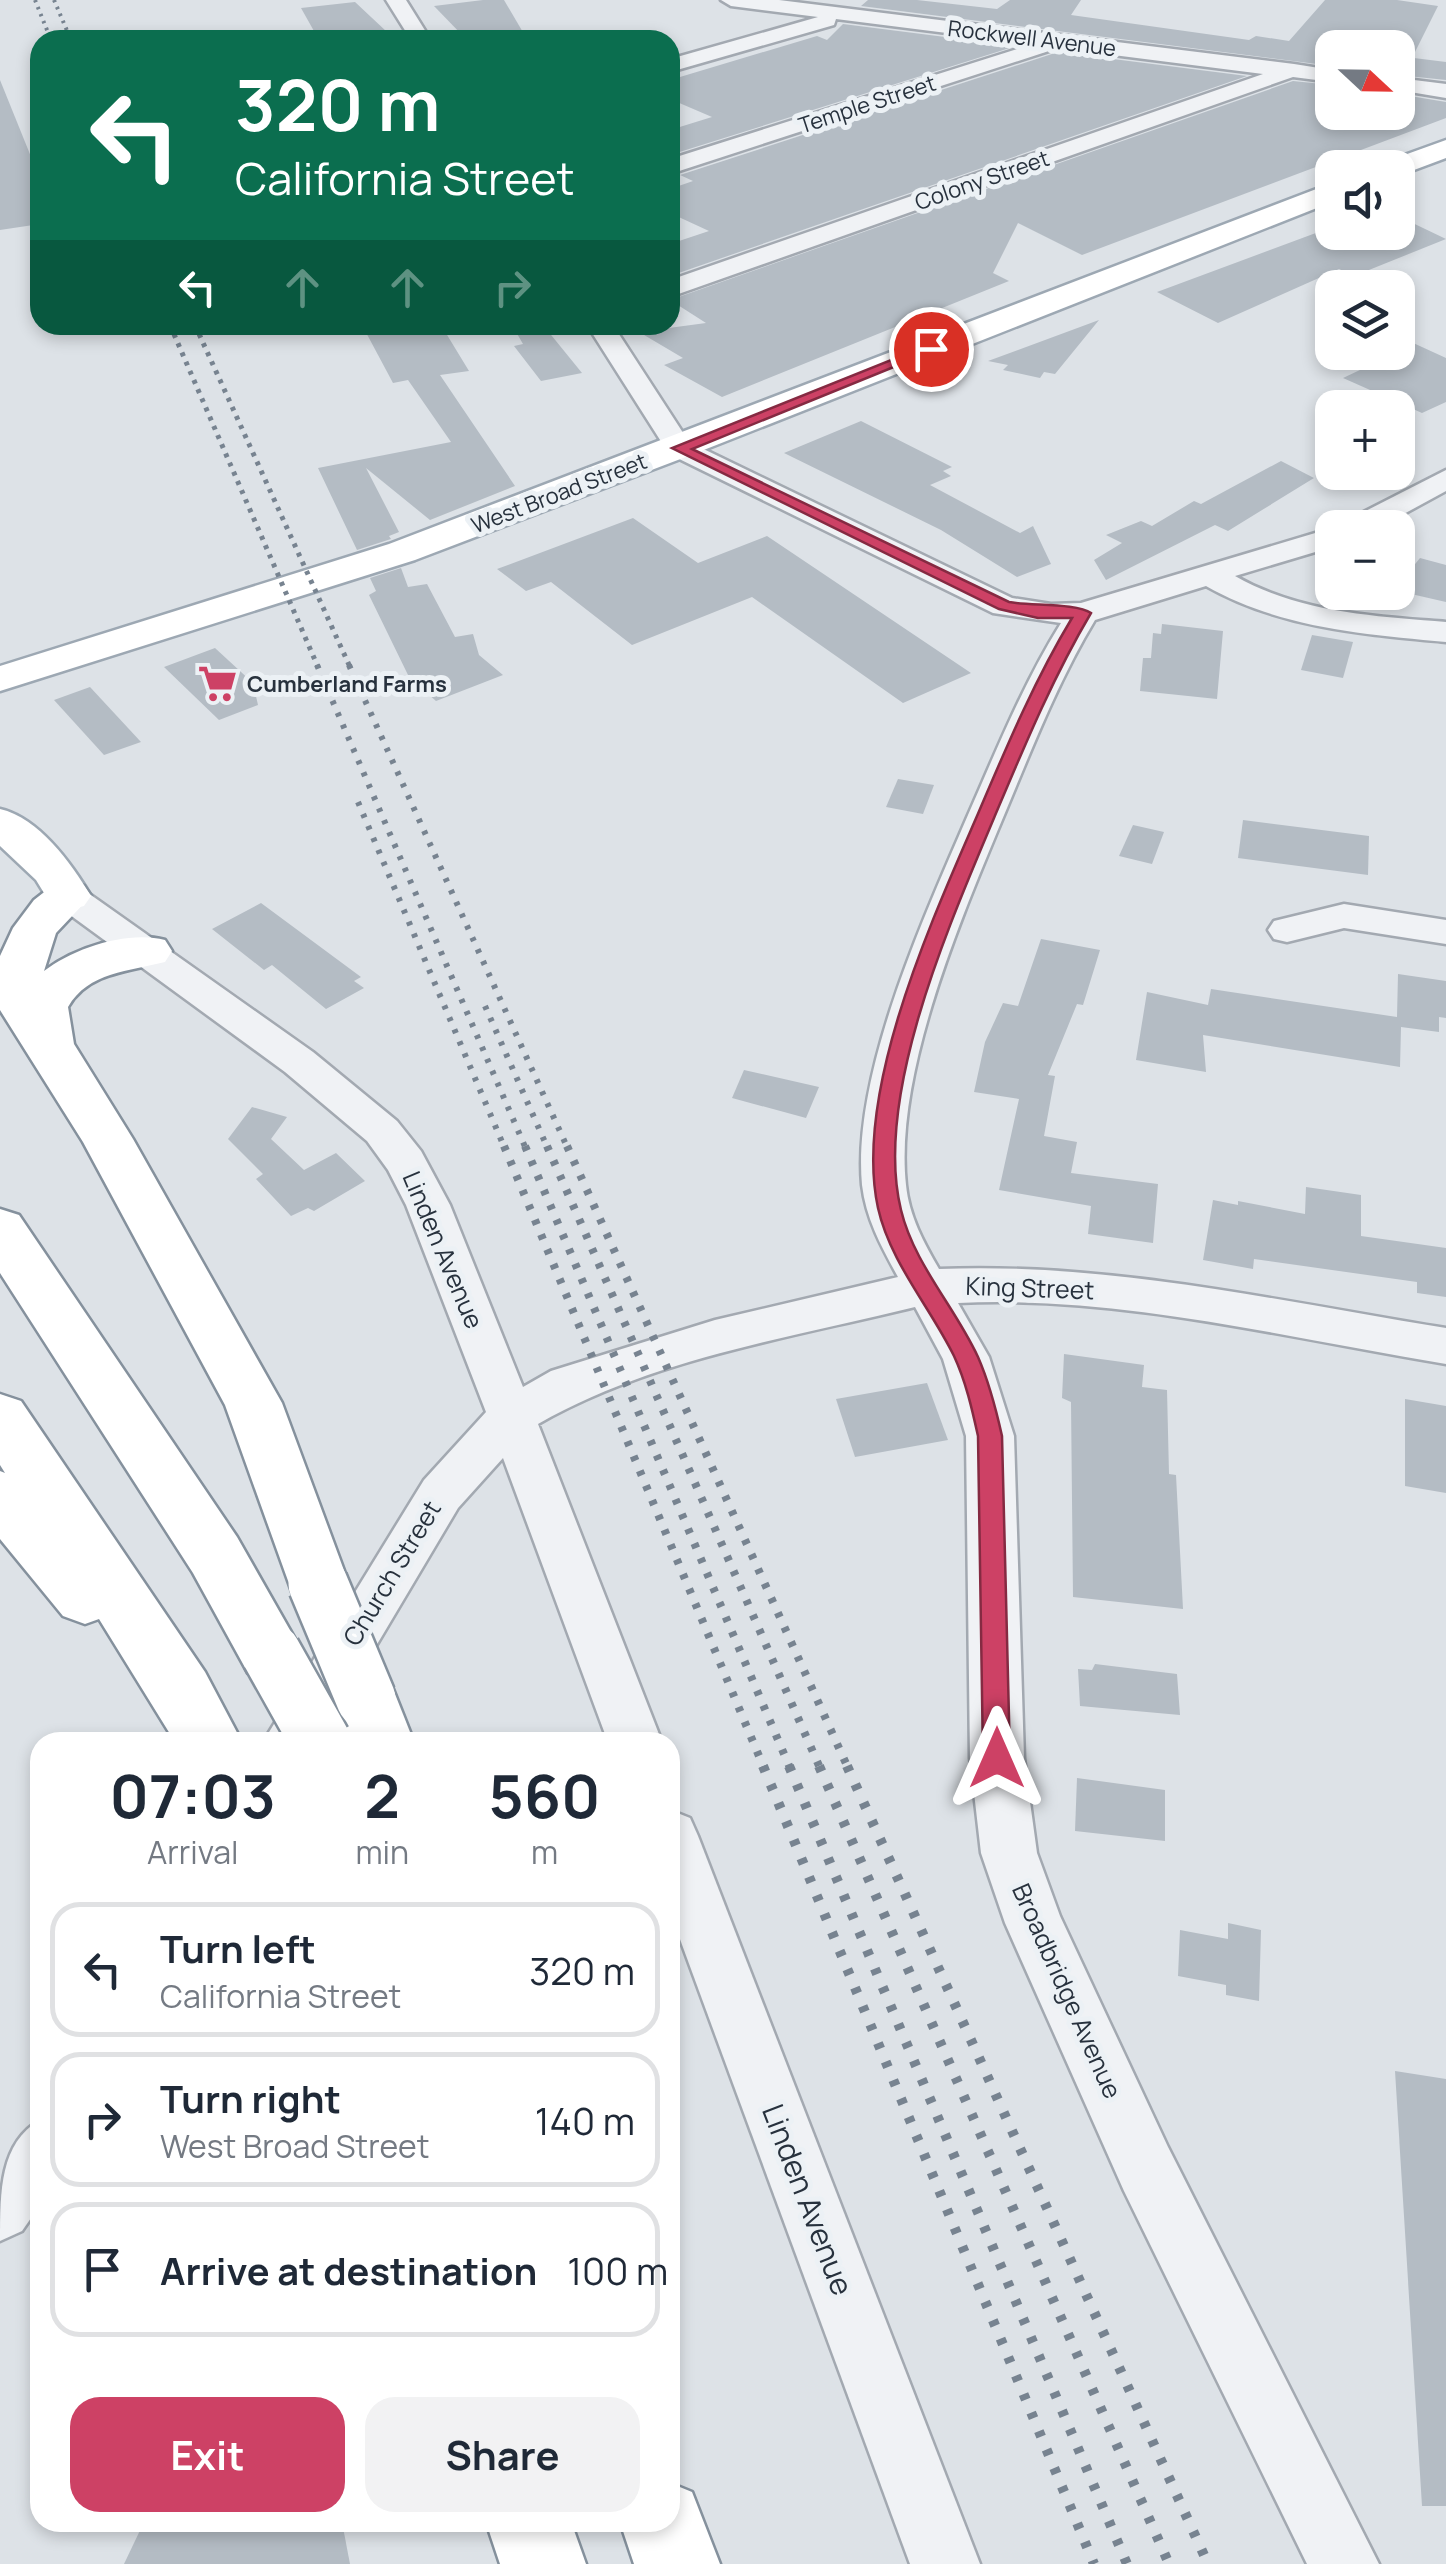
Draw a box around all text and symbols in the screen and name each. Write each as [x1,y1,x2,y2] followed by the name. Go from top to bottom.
[946,13,1118,63] street label: Rockwell Avenue
[1315,30,1415,130] north arrow
[1315,30,1415,610] map controls
[235,56,440,152] text: 320 m
[795,68,940,140] street label: Temple Street
[70,70,200,200] icon: left
[911,143,1053,217] street label: Colony Street
[235,147,575,209] text: California Street
[1315,150,1415,250] button: sound
[170,260,225,315] icon: left
[275,260,330,315] icon: ahead
[380,260,435,315] icon: ahead
[485,260,540,315] icon: right
[1315,270,1415,370] button: layers
[889,307,974,392] pin
[904,322,959,377] icon: arrive
[1315,390,1415,490] button: +
[467,446,651,540] street label: West Broad Street
[1315,510,1415,610] button: −
[196,663,238,705] supermarket icon: Cumberland Farms
[247,669,447,699] place label: Cumberland Farms
[395,1166,492,1334] street label: Linden Avenue
[965,1268,1095,1307] street label: King Street
[334,1494,449,1652] street label: Church Street
[945,1706,1049,1810] position arrow
[110,1754,276,1836] text: 07:03
[364,1754,400,1836] text: 2
[489,1754,600,1836] text: 560
[147,1830,238,1874] text: Arrival
[355,1830,409,1874] text: min
[531,1830,558,1874] text: m
[1004,1878,1131,2104] street label: Broadbridge Avenue
[160,1922,316,1974] text: Turn left
[75,1942,130,1997] icon: left
[529,1944,635,1996] text: 320 m
[160,1974,401,2018] text: California Street
[160,2072,341,2124] text: Turn right
[75,2092,130,2147] icon: right
[535,2094,635,2146] text: 140 m
[753,2098,864,2301] street label: Linden Avenue
[160,2124,430,2168] text: West Broad Street
[75,2242,130,2297] icon: arrive
[160,2244,537,2296] text: Arrive at destination
[567,2244,668,2296] text: 100 m
[70,2397,345,2512] button: Exit
[365,2397,640,2512] button: Share

